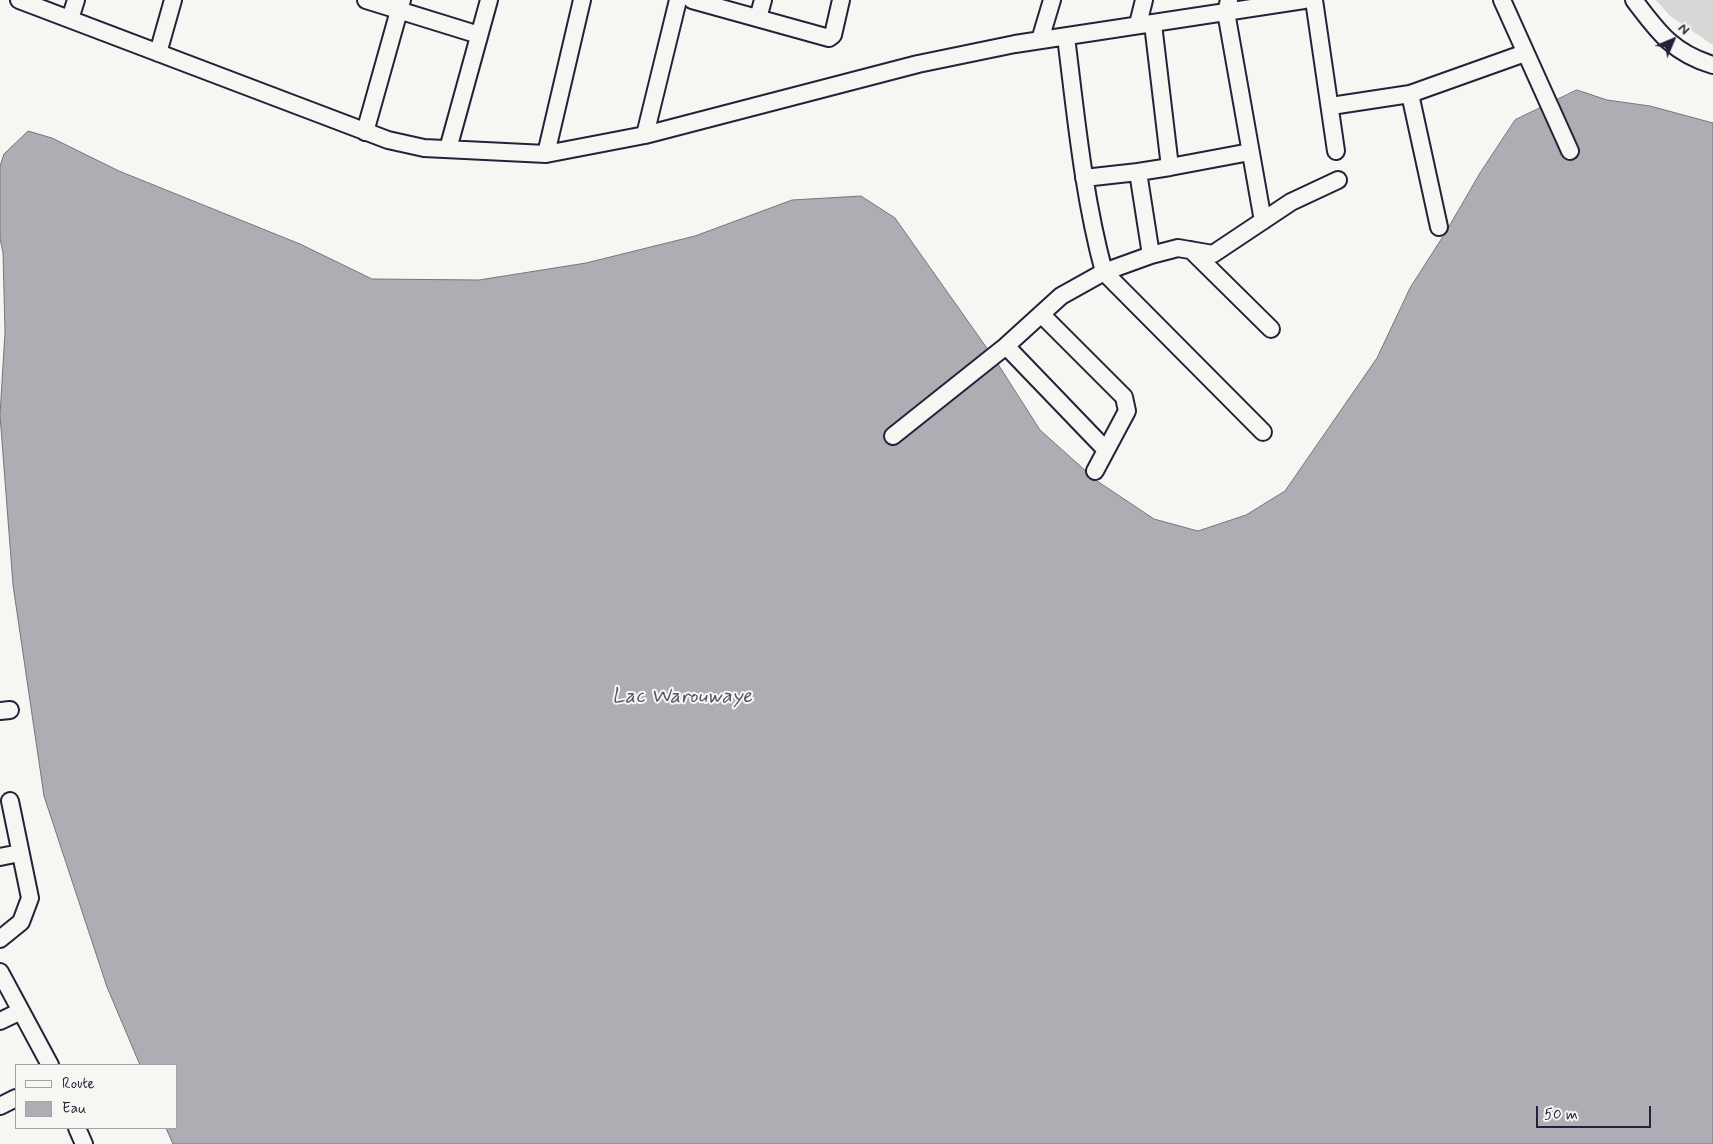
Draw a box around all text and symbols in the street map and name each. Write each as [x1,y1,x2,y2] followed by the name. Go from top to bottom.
[1648,15,1698,65] north arrow
[1674,20,1693,39] text: N
[612,685,752,711] water label: Lac Warouwaye
[15,1064,178,1129] legend
[62,1074,95,1094] text: Route
[1538,1096,1653,1128] scale bar
[62,1099,86,1119] text: Eau
[1544,1105,1578,1125] text: 50 m

